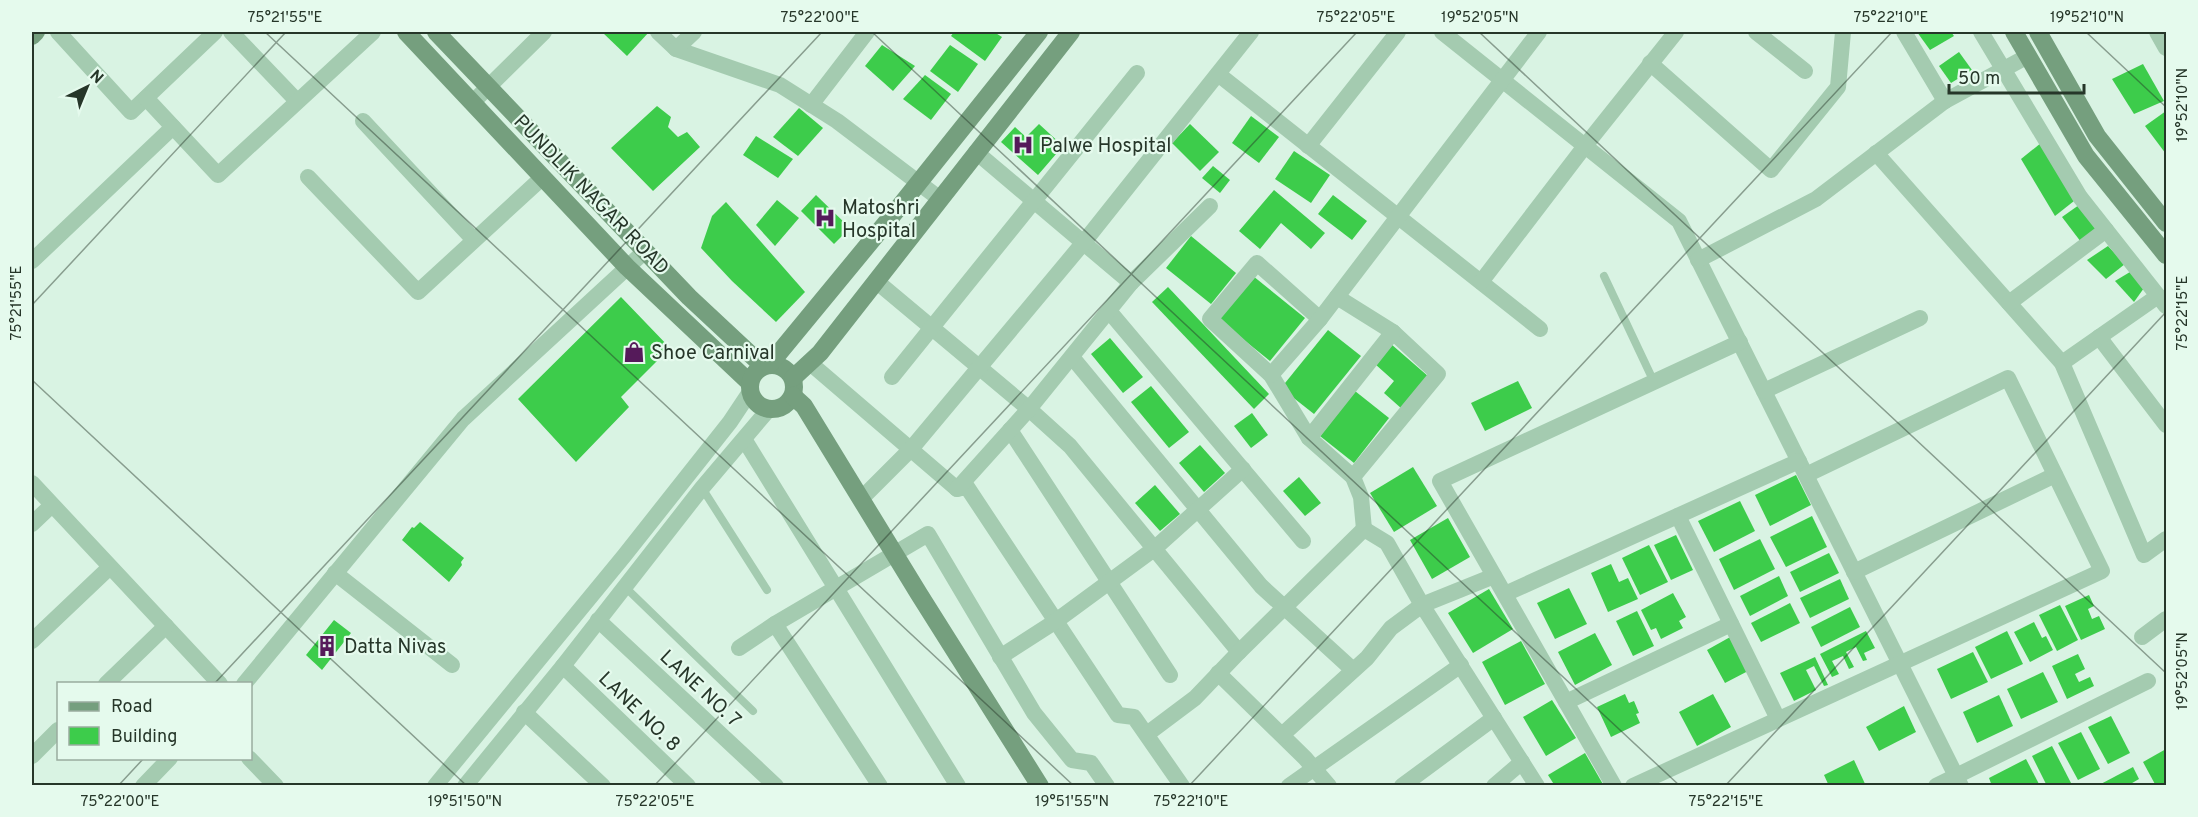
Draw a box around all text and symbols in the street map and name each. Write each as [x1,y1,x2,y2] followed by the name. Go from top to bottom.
[248,9,322,28] text: 75°21'55"E
[780,9,860,28] text: 75°22'00"E
[1317,9,1395,28] text: 75°22'05"E
[1441,9,1519,28] text: 19°52'05"N
[1853,9,1929,28] text: 75°22'10"E
[2050,9,2124,28] text: 19°52'10"N
[57,57,117,117] north arrow
[1949,57,2084,95] scale bar
[85,66,107,89] text: N
[1958,68,2000,91] text: 50 m
[2174,68,2193,142] text: 19°52'10"N
[507,110,674,281] street label: PUNDLIK NAGAR ROAD
[1011,133,1035,157] hospital icon: Palwe Hospital
[1040,134,1171,160] place label: Palwe Hospital
[842,196,920,245] place label: Matoshri Hospital
[813,206,837,230] hospital icon: Matoshri Hospital
[8,266,27,340] text: 75°21'55"E
[2174,276,2193,350] text: 75°22'15"E
[622,340,646,364] shop icon: Shoe Carnival
[651,341,775,367] place label: Shoe Carnival
[2174,632,2193,710] text: 19°52'05"N
[315,634,339,658] building icon: Datta Nivas
[344,635,446,661] place label: Datta Nivas
[653,645,746,734] street label: LANE NO. 7
[592,667,685,758] street label: LANE NO. 8
[57,682,252,760] legend
[111,696,153,719] text: Road
[111,726,177,749] text: Building
[80,793,160,812] text: 75°22'00"E
[428,793,502,812] text: 19°51'50"N
[616,793,694,812] text: 75°22'05"E
[1035,793,1109,812] text: 19°51'55"N
[1153,793,1229,812] text: 75°22'10"E
[1689,793,1763,812] text: 75°22'15"E

